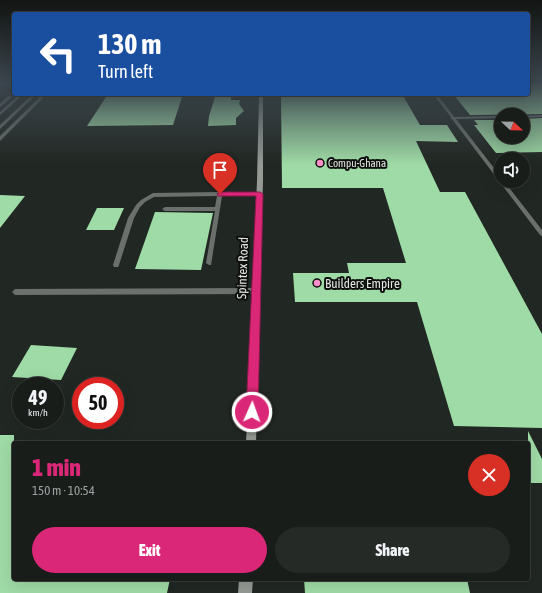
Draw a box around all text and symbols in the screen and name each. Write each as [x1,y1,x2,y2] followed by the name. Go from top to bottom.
[32,28,84,80] icon: left
[98,28,161,60] text: 130 m
[98,61,153,82] text: Turn left
[494,108,530,144] north arrow
[494,108,530,188] map controls
[494,152,530,188] button: sound
[203,153,237,194] pin
[328,157,386,169] place label: Compu-Ghana
[315,158,325,168] marker: Compu-Ghana
[209,159,231,181] icon: arrive
[234,237,251,299] street label: Spintex Road
[325,276,400,291] place label: Builders Empire
[312,278,322,288] marker: Builders Empire
[72,377,124,429] speed limit sign: 50
[29,386,47,409] text: 49
[231,391,273,433] position arrow
[28,407,48,418] text: km/h
[32,454,81,481] text: 1 min
[468,454,510,496] button: close
[32,483,95,498] text: 150 m · 10:54
[32,527,267,573] button: Exit
[275,527,510,573] button: Share

